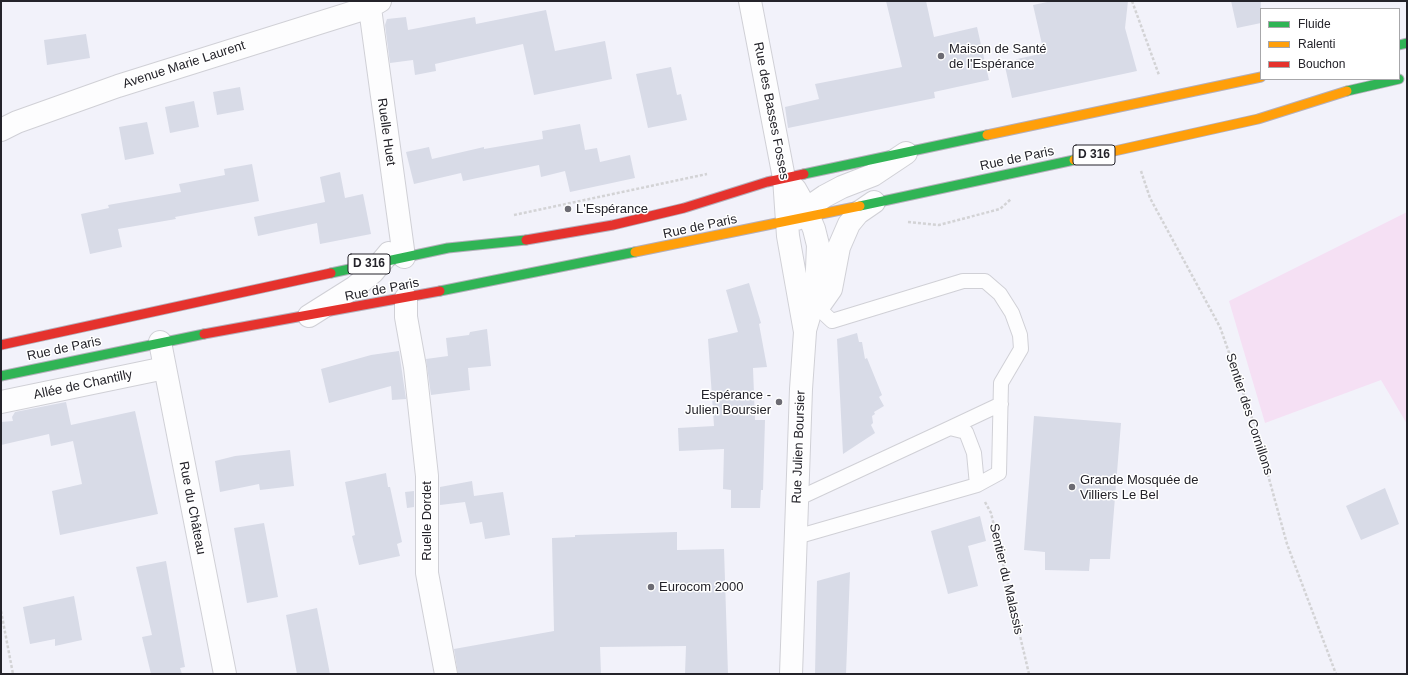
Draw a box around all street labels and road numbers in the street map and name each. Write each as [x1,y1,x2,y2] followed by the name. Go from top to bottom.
[121,38,247,92] street label: Avenue Marie Laurent
[750,41,792,181] street label: Rue des Basses Fosses
[374,97,398,167] street label: Ruelle Huet
[979,144,1055,174] street label: Rue de Paris
[1073,145,1115,165] road number: D 316
[662,212,738,242] street label: Rue de Paris
[348,254,390,274] road number: D 316
[344,275,420,305] street label: Rue de Paris
[26,334,102,364] street label: Rue de Paris
[1222,351,1276,477] street label: Sentier des Cornillons
[32,367,134,403] street label: Allée de Chantilly
[789,390,809,504] street label: Rue Julien Boursier
[175,460,209,556] street label: Rue du Château
[419,481,435,561] street label: Ruelle Dordet
[986,522,1026,636] street label: Sentier du Malassis

